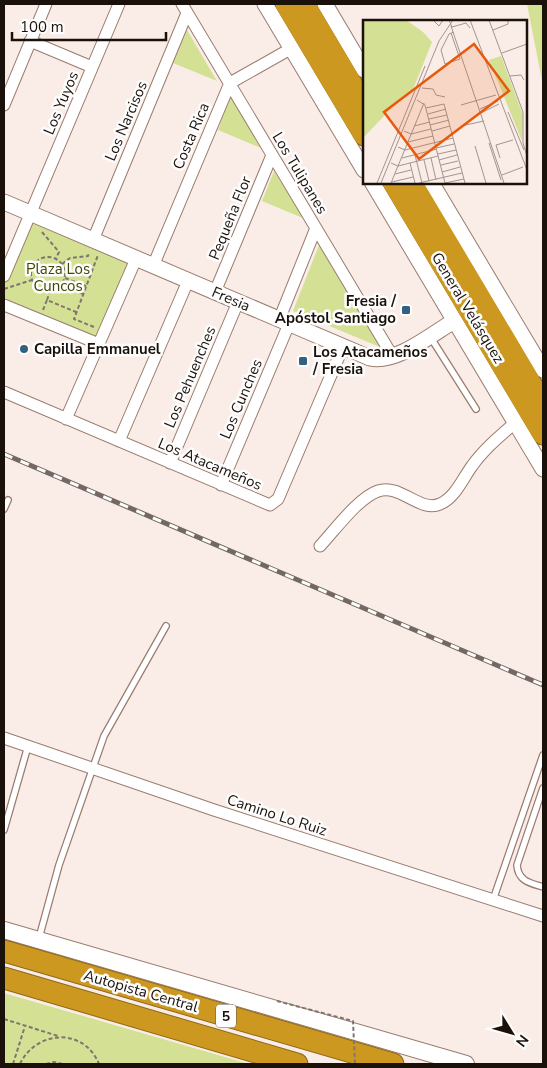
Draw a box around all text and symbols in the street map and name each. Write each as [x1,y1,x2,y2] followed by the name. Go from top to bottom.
[12,10,166,42] scale bar
[20,17,64,37] text: 100 m
[363,20,527,184] inset map
[39,68,83,138] street label: Los Yuyos
[100,78,152,164] street label: Los Narcisos
[168,100,214,172] street label: Costa Rica
[268,128,332,218] street label: Los Tulipanes
[204,172,256,263] street label: Pequeña Flor
[427,249,509,367] street label: General Velásquez
[26,259,90,296] park label: Plaza Los Cuncos
[209,282,253,316] street label: Fresia
[275,291,396,328] place label: Fresia / Apóstol Santiago
[400,304,412,316] marker: Fresia / Apóstol Santiago
[160,323,220,431] street label: Los Pehuenches
[34,339,161,359] place label: Capilla Emmanuel
[312,342,428,379] place label: Los Atacameños / Fresia
[18,343,30,355] marker: Capilla Emmanuel
[297,355,309,367] marker: Los Atacameños / Fresia
[215,356,267,442] street label: Los Cunches
[155,433,265,495] street label: Los Atacameños
[224,789,330,841] street label: Camino Lo Ruiz
[81,965,201,1017] street label: Autopista Central
[216,1004,236,1028] road number: 5
[487,1008,537,1058] north arrow
[511,1031,533,1050] text: N

